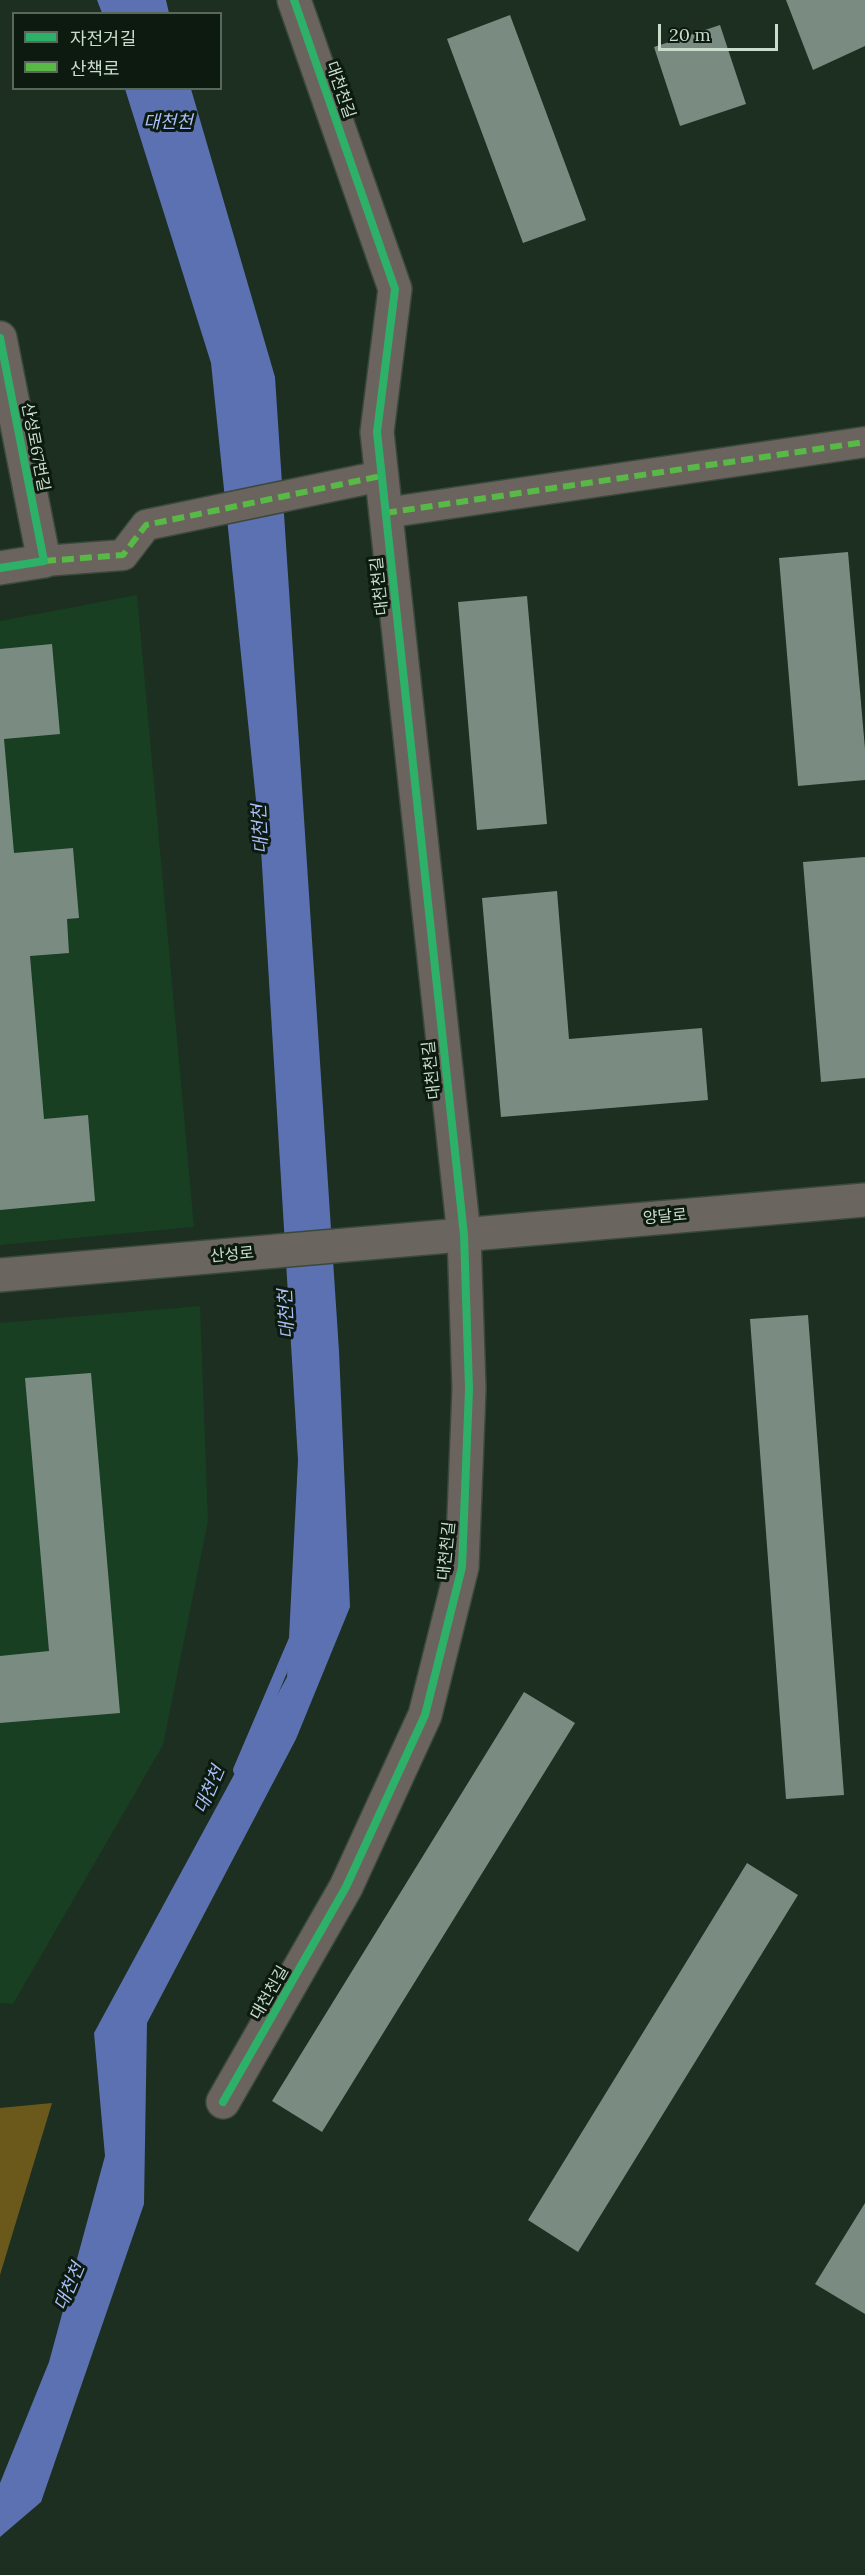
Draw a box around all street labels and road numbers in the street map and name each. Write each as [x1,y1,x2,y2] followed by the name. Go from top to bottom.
[321,59,359,121] street label: 대천천길
[17,401,53,493] street label: 산성로67번길
[367,556,393,616] street label: 대천천길
[419,1040,445,1100] street label: 대천천길
[642,1206,688,1228] street label: 양달로
[209,1244,255,1266] street label: 산성로
[434,1521,460,1581] street label: 대천천길
[247,1963,293,2023] street label: 대천천길

